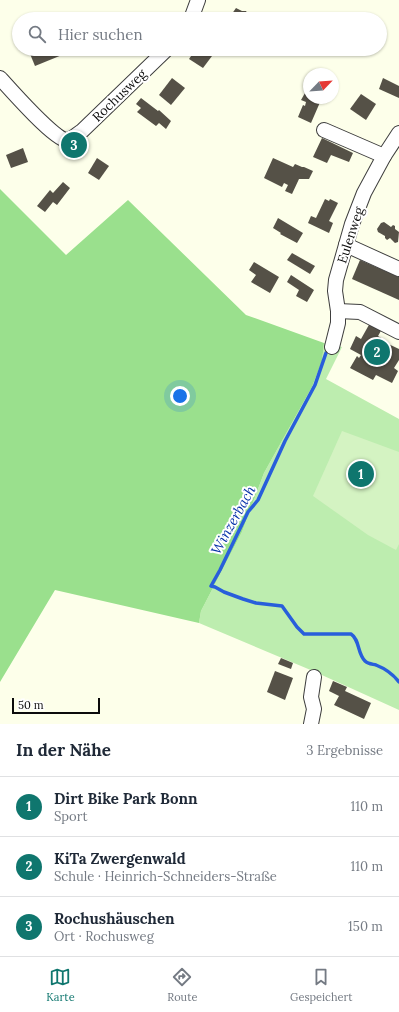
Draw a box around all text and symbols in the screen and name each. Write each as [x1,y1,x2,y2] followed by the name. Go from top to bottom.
[12,12,387,56] search box
[26,23,48,45] icon: search
[58,25,142,44] text: Hier suchen
[89,65,151,125] street label: Rochusweg
[303,68,339,104] north arrow
[61,130,87,160] pin: 3
[333,204,368,266] street label: Eulenweg
[364,337,390,367] pin: 2
[170,386,190,406] your location
[348,459,374,489] pin: 1
[207,482,259,558] water label: Winzerbach
[12,696,100,715] scale bar
[18,698,44,712] text: 50 m
[16,739,111,761] text: In der Nähe
[306,742,383,759] text: 3 Ergebnisse
[54,789,198,808] text: Dirt Bike Park Bonn
[26,798,32,815] text: 1
[350,798,383,815] text: 110 m
[54,808,87,825] text: Sport
[54,849,186,868] text: KiTa Zwergenwald
[26,858,32,875] text: 2
[350,858,383,875] text: 110 m
[54,868,277,885] text: Schule · Heinrich-Schneiders-Straße
[54,909,175,928] text: Rochushäuschen
[25,918,33,935] text: 3
[348,918,383,935] text: 150 m
[54,928,154,945] text: Ort · Rochusweg
[46,966,75,1004] tab: Karte
[167,966,197,1004] tab: Route
[290,966,353,1004] tab: Gespeichert

